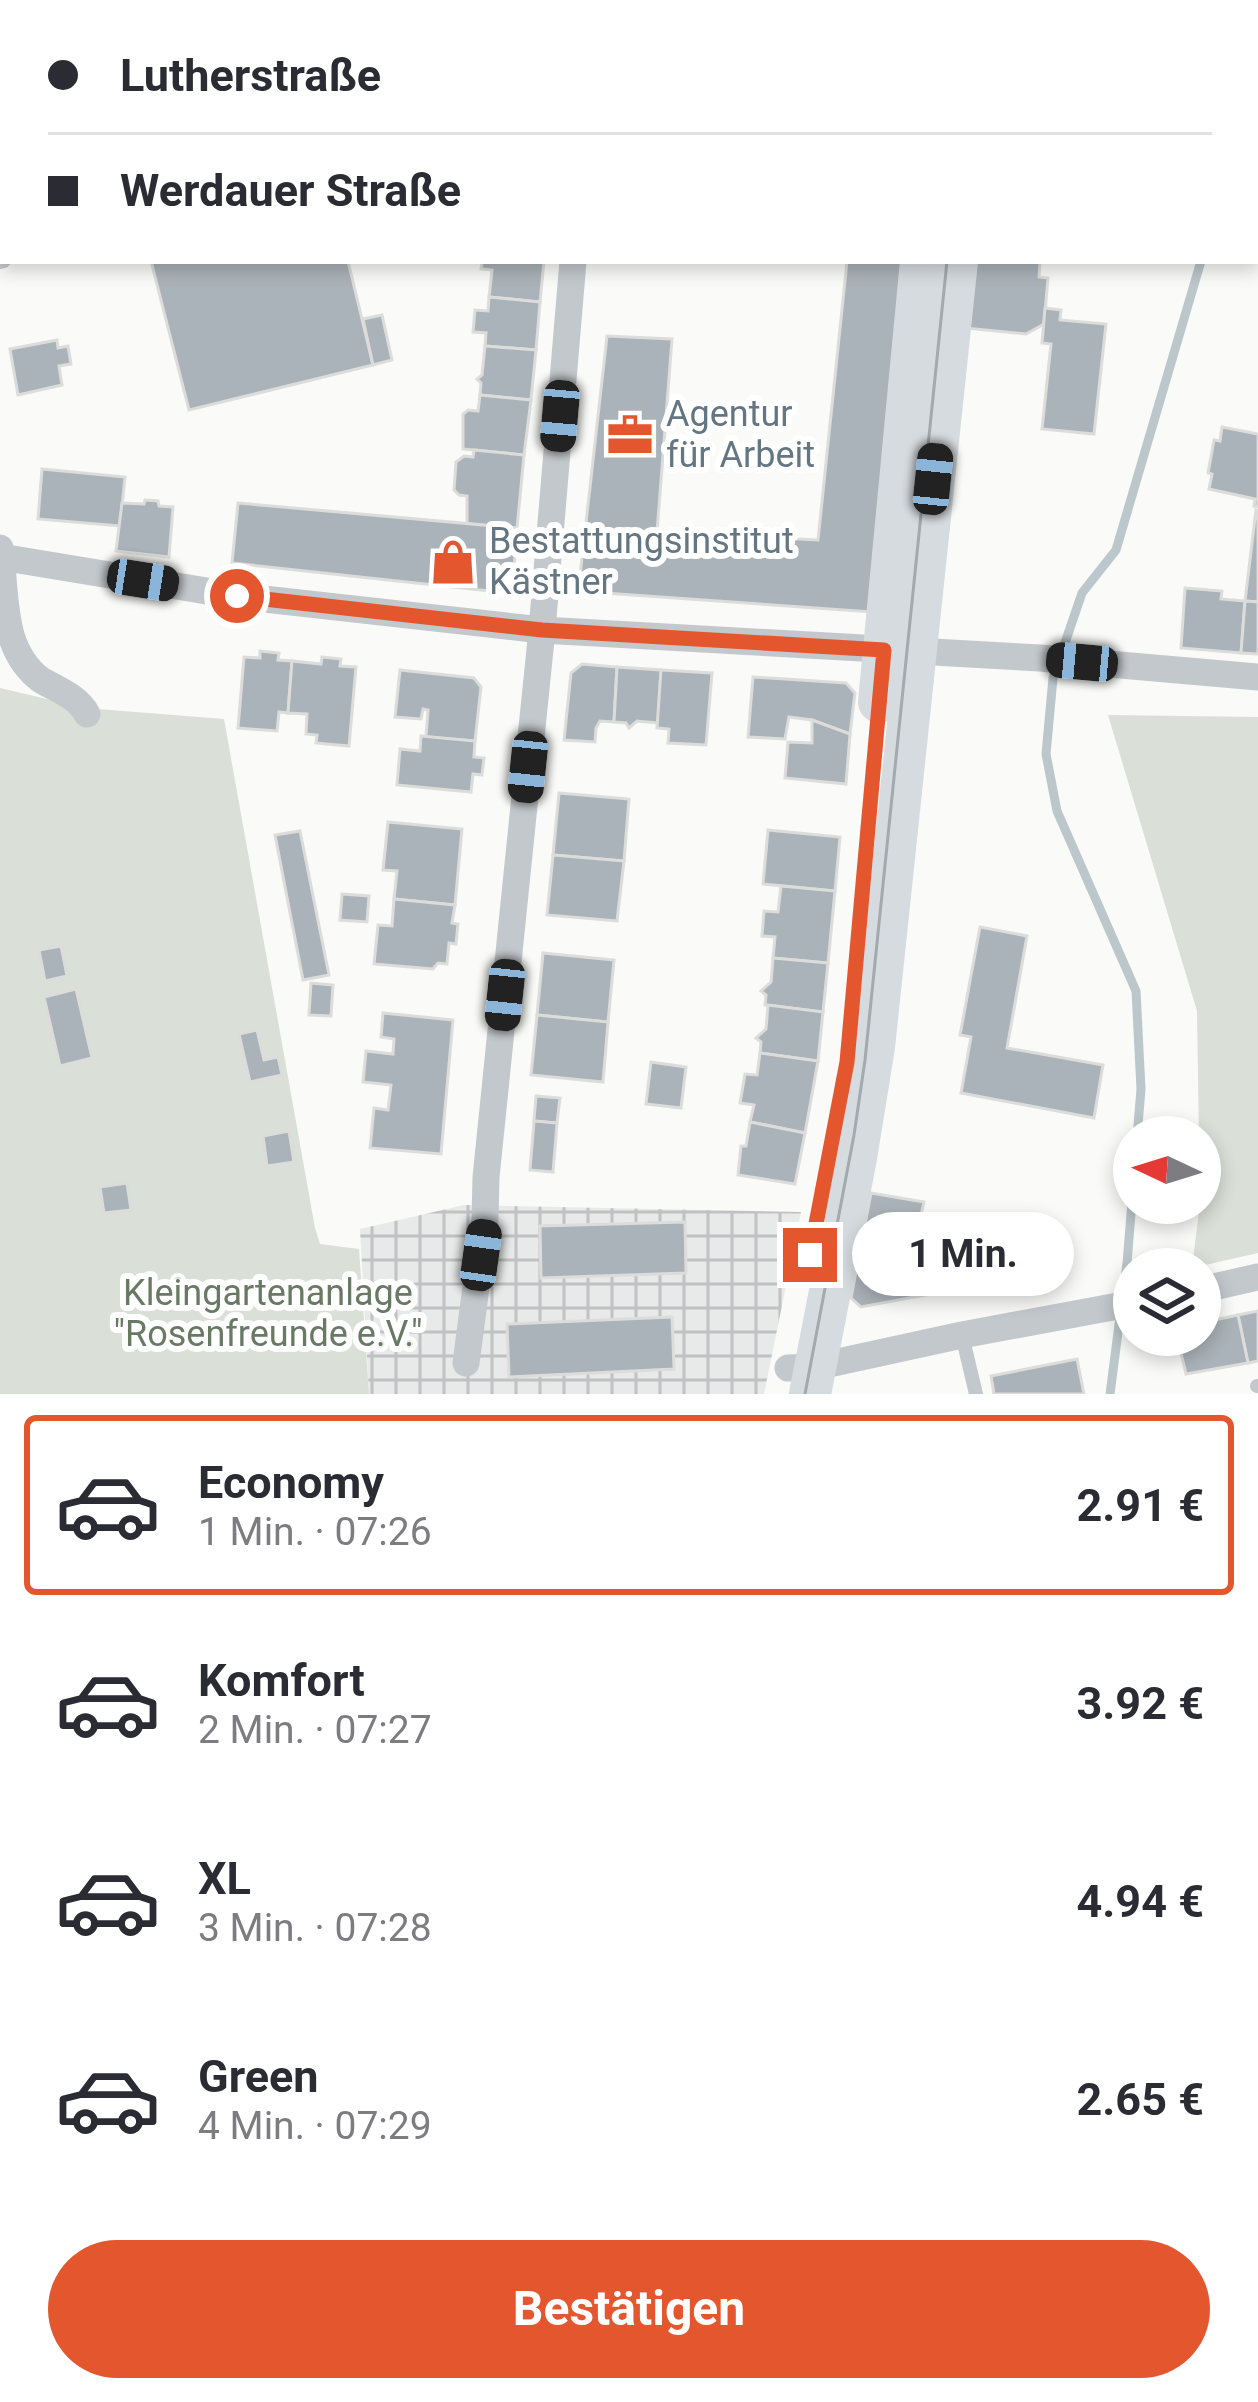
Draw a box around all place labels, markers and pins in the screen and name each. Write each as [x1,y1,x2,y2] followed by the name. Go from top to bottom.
[666,393,815,476] place label: Agentur für Arbeit
[605,410,655,460] office icon: Agentur für Arbeit
[489,520,794,603] place label: Bestattungsinstitut Kästner
[428,537,478,587] shop icon: Bestattungsinstitut Kästner

